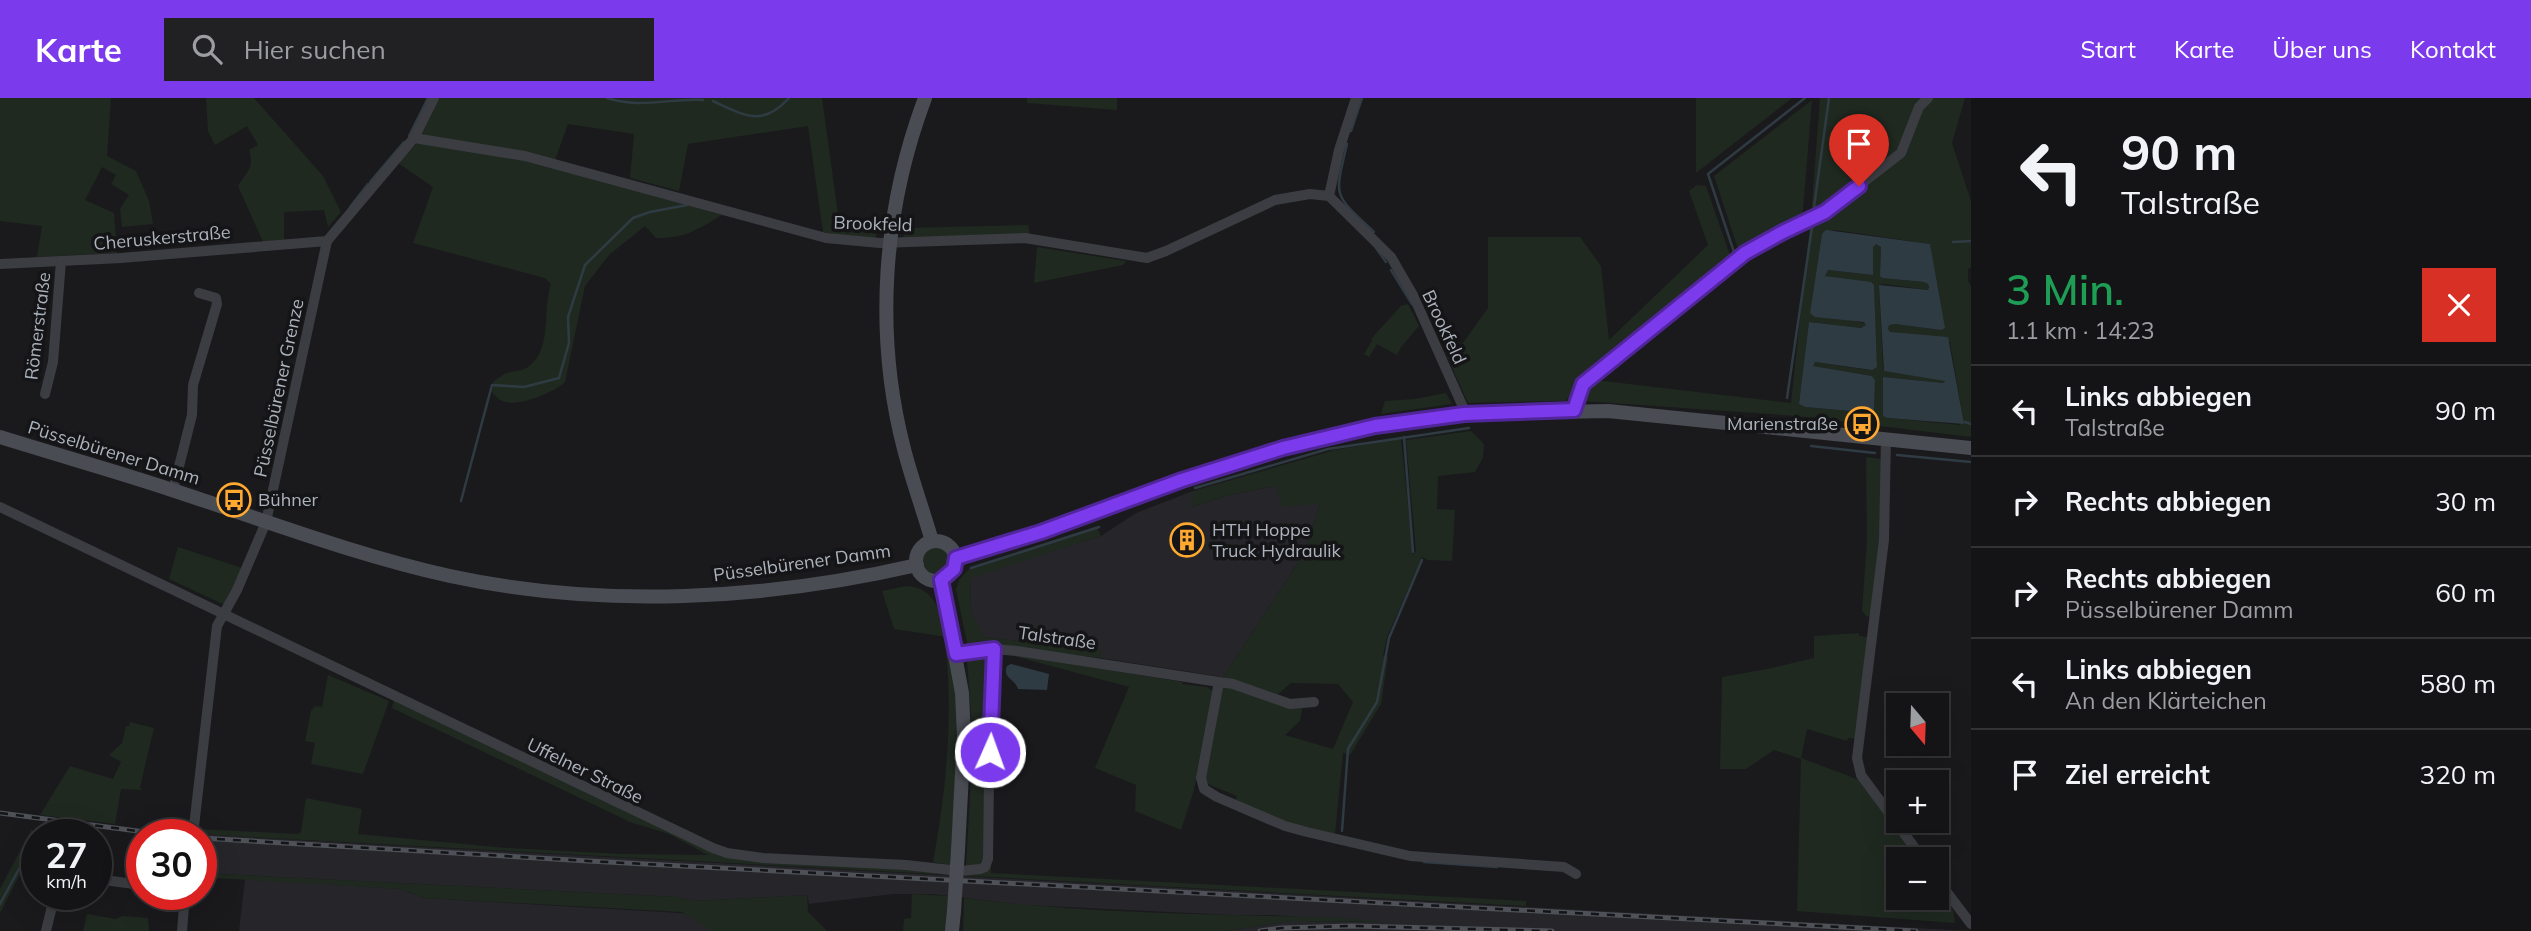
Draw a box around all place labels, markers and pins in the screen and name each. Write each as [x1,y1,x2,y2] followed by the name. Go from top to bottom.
[1829,114,1889,186] pin
[1843,405,1881,443] bus stop icon: Marienstraße
[1727,412,1838,435] place label: Marienstraße
[215,481,253,519] bus stop icon: Bühner
[258,488,319,511] place label: Bühner
[1212,518,1342,562] place label: HTH Hoppe Truck Hydraulik
[1168,521,1206,559] building icon: HTH Hoppe Truck Hydraulik

